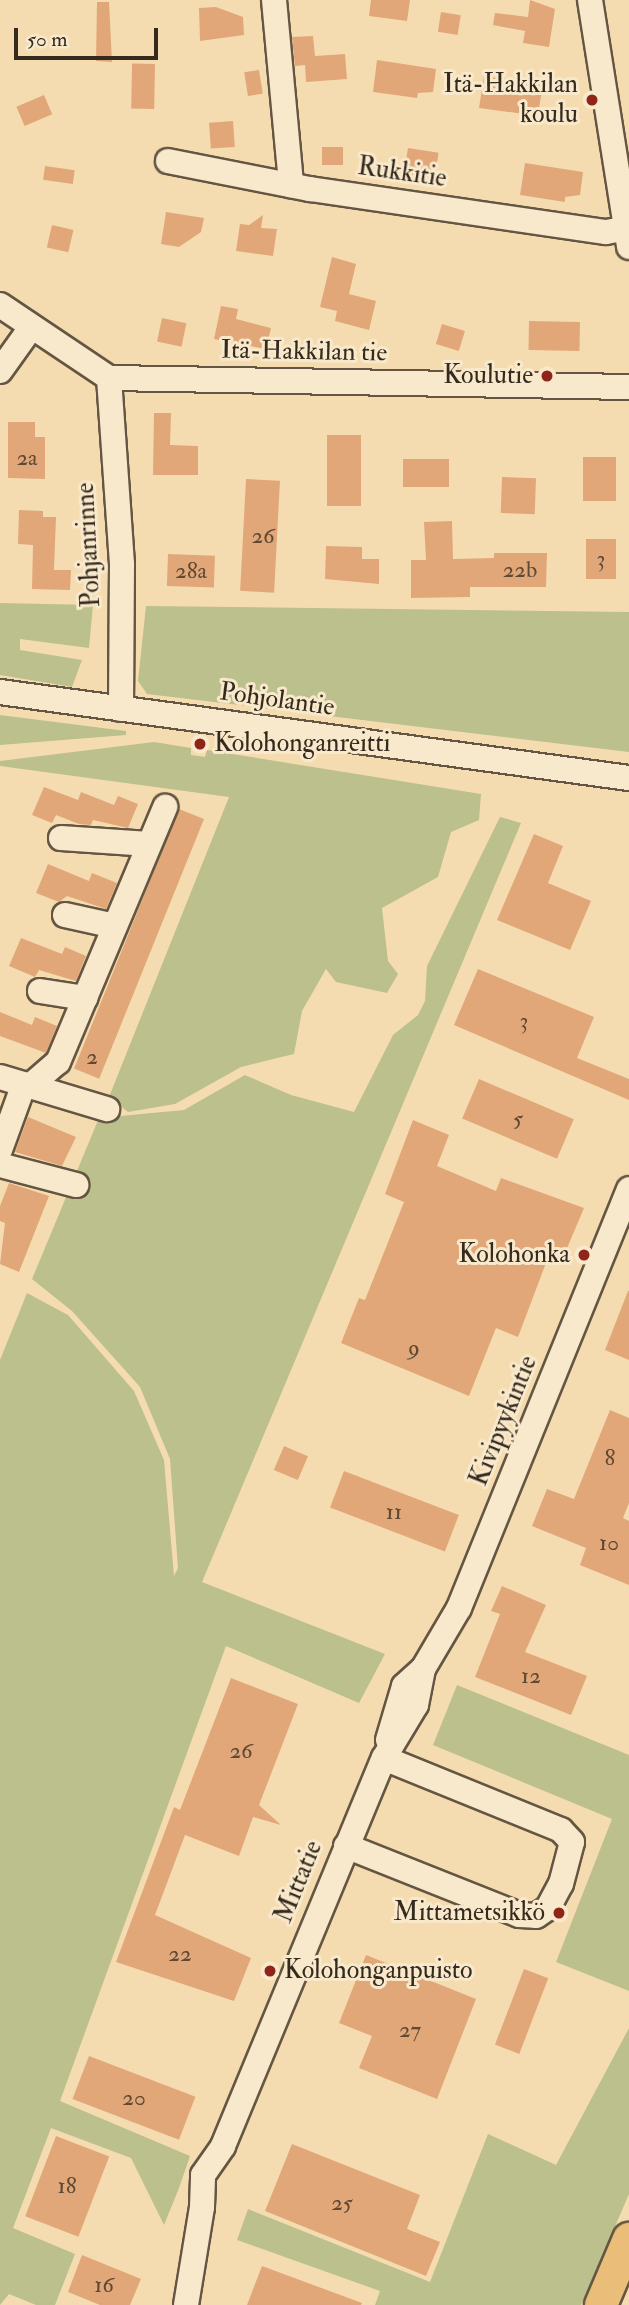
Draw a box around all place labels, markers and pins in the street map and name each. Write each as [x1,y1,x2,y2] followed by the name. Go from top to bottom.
[443,69,578,130] place label: Itä-Hakkilan koulu
[584,92,600,108] marker: Itä-Hakkilan koulu
[443,360,533,392] place label: Koulutie
[539,368,555,384] marker: Koulutie
[214,728,391,760] place label: Kolohonganreitti
[192,736,208,752] marker: Kolohonganreitti
[458,1239,570,1271] place label: Kolohonka
[576,1247,592,1263] marker: Kolohonka
[394,1897,545,1929] place label: Mittametsikkö
[551,1905,567,1921] marker: Mittametsikkö
[284,1955,473,1987] place label: Kolohonganpuisto
[262,1963,278,1979] marker: Kolohonganpuisto

